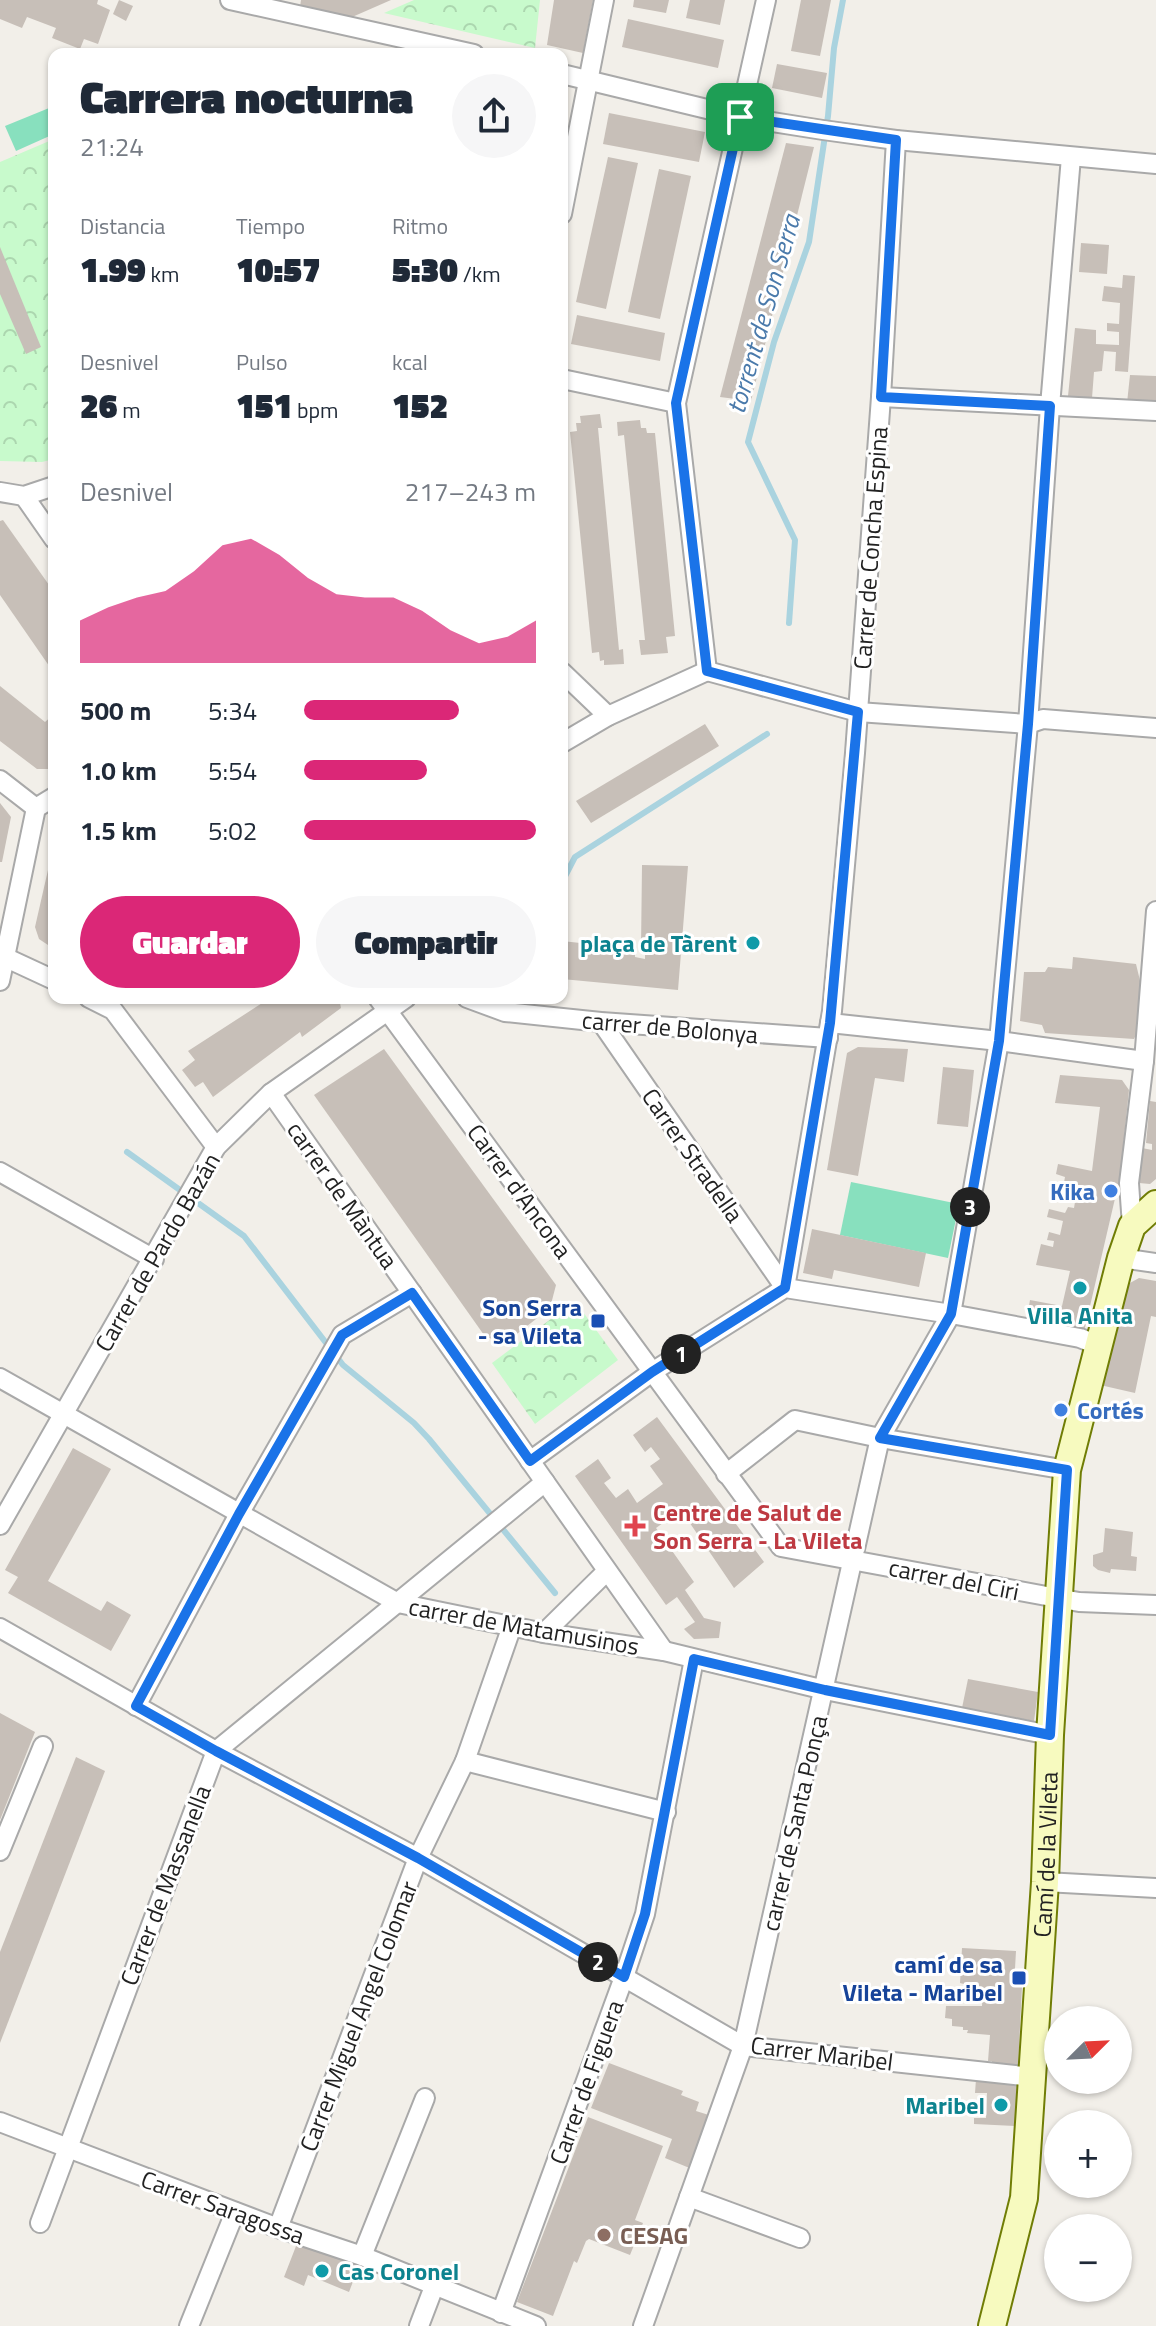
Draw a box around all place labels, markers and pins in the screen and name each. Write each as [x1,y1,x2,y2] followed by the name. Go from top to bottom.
[706,83,774,151] pin
[580,925,737,961] place label: plaça de Tàrent
[744,934,762,952] marker: plaça de Tàrent
[1050,1173,1095,1209] place label: Kika
[1102,1182,1120,1200] marker: Kika
[950,1187,990,1227] pin: 3
[1071,1279,1089,1297] marker: Villa Anita
[478,1289,582,1353] place label: Son Serra - sa Vileta
[1027,1297,1133,1333] place label: Villa Anita
[589,1312,607,1330] marker: Son Serra - sa Vileta
[661,1334,701,1374] pin: 1
[1077,1392,1144,1428] place label: Cortés
[1052,1401,1070,1419] marker: Cortés
[653,1494,862,1558] place label: Centre de Salut de Son Serra - La Vileta
[624,1515,646,1537] marker: Centre de Salut de Son Serra - La Vileta
[578,1942,618,1982] pin: 2
[843,1946,1003,2010] place label: camí de sa Vileta - Maribel
[1010,1969,1028,1987] marker: camí de sa Vileta - Maribel
[905,2087,985,2123] place label: Maribel
[992,2096,1010,2114] marker: Maribel
[620,2217,688,2253] place label: CESAG
[595,2226,613,2244] marker: CESAG
[338,2253,459,2289] place label: Cas Coronel
[313,2262,331,2280] marker: Cas Coronel

